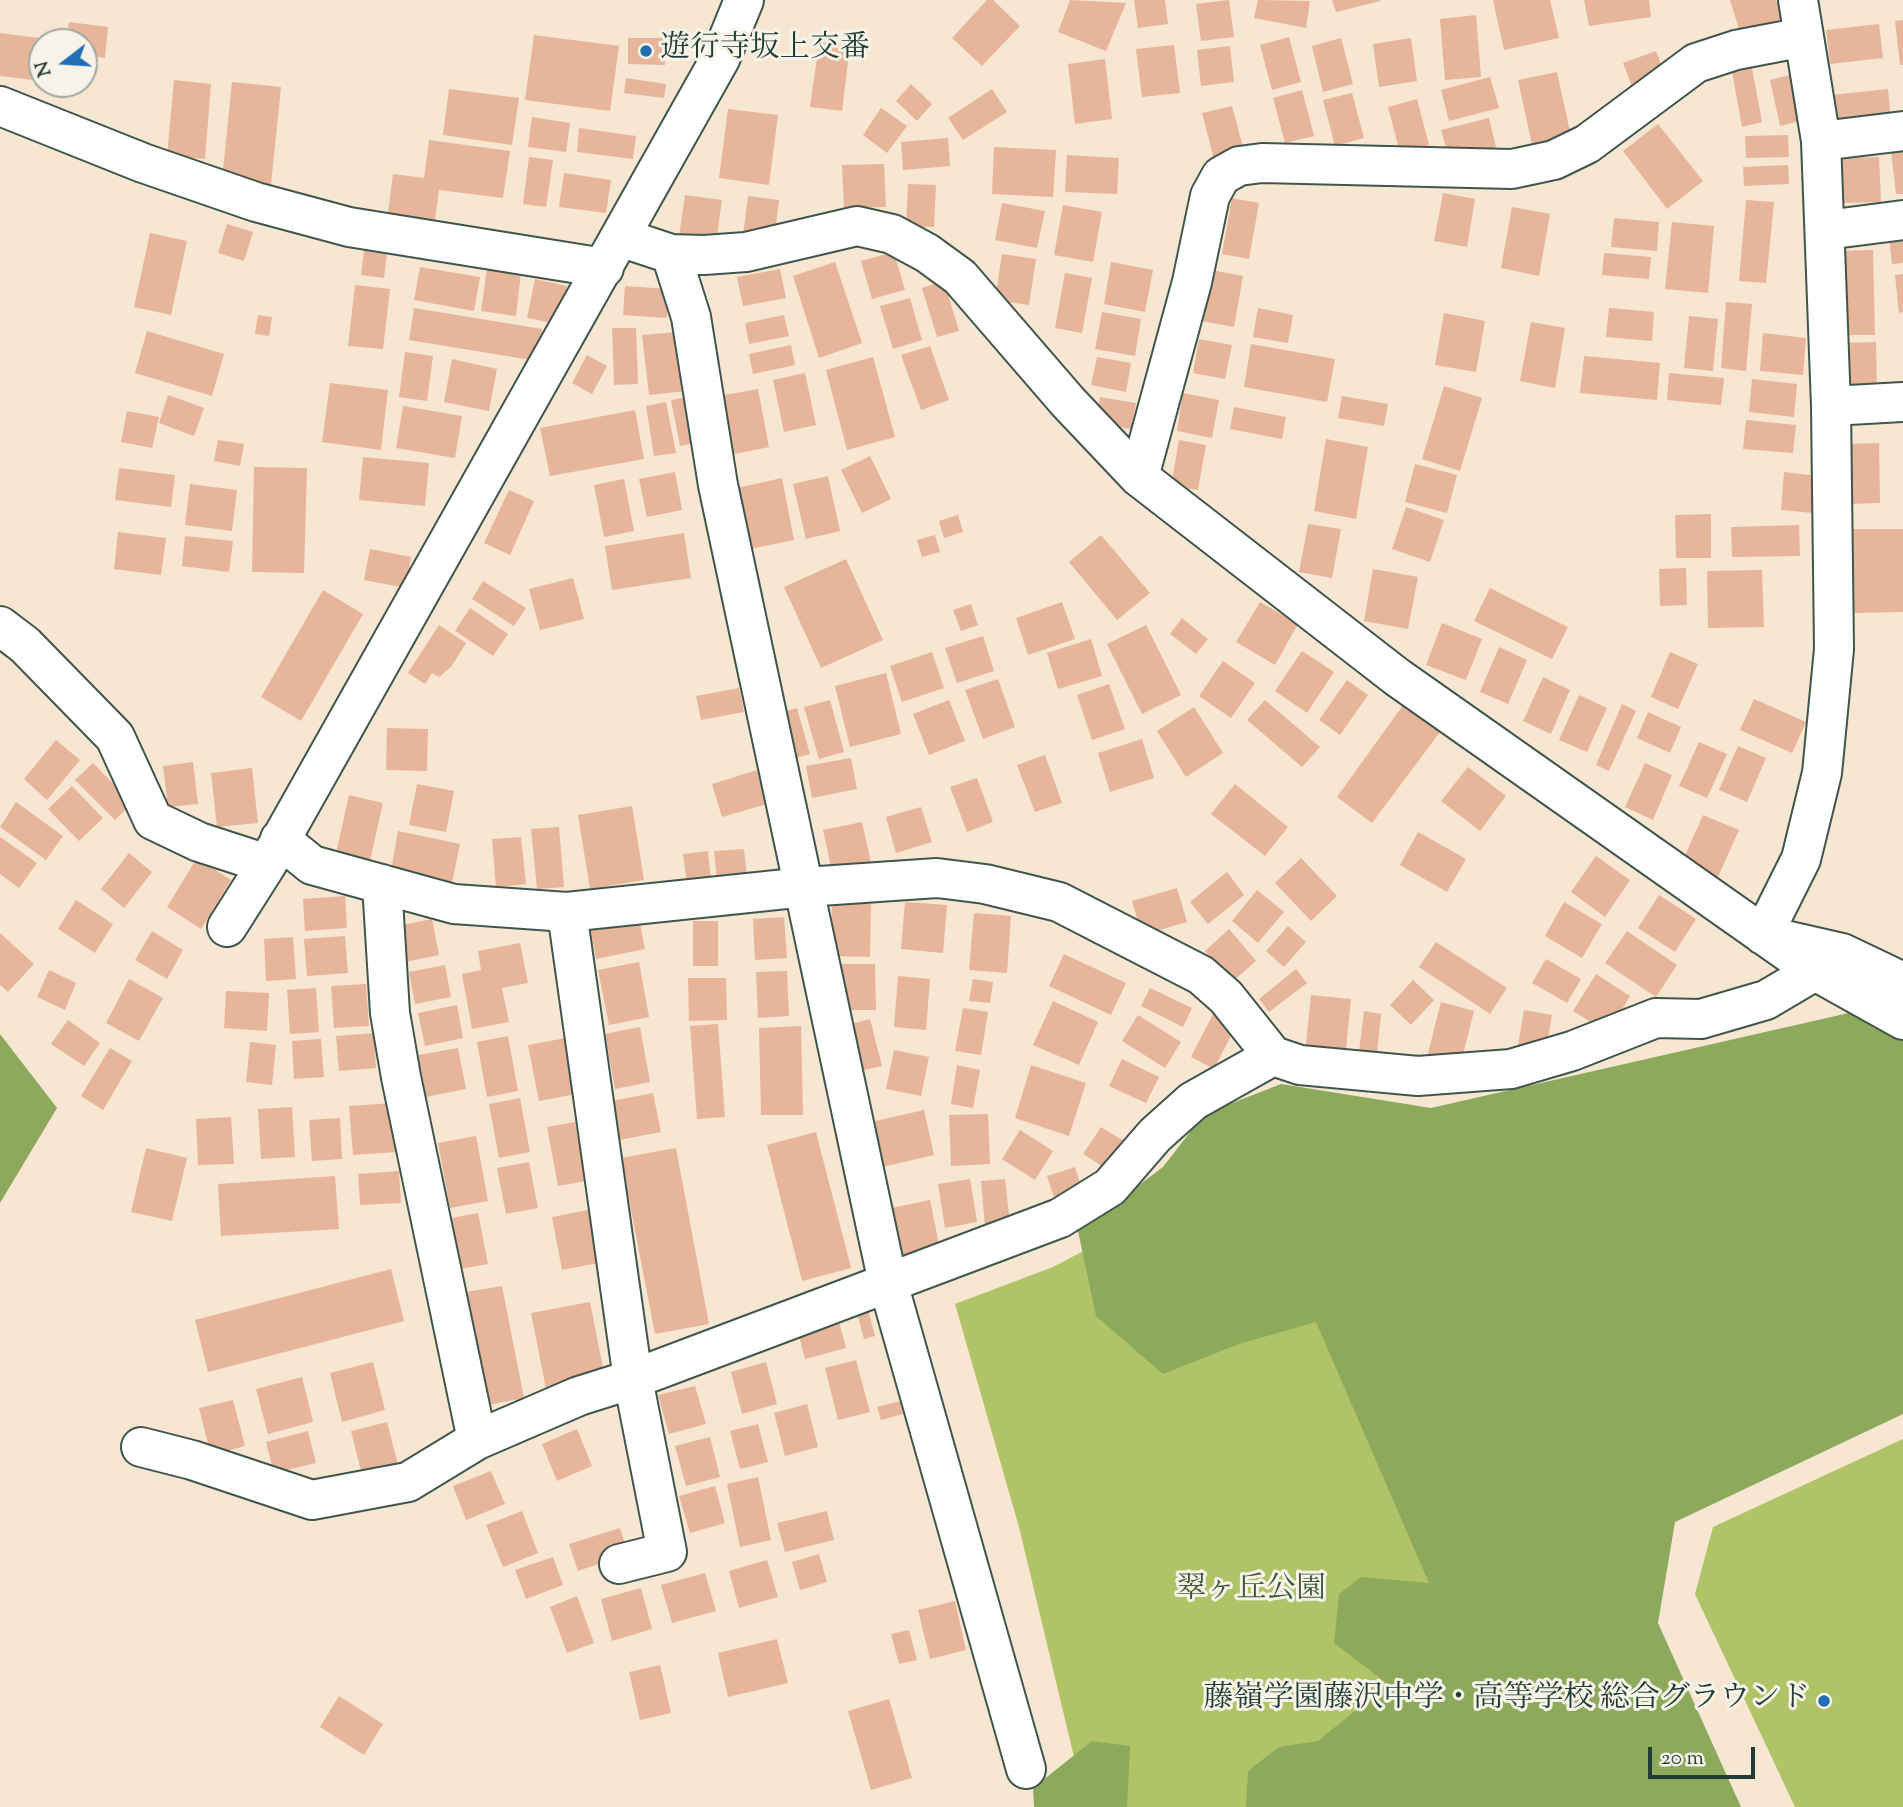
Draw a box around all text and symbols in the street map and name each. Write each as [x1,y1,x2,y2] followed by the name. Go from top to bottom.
[28,28,98,98] north arrow
[660,33,870,69] place label: 遊行寺坂上交番
[638,43,654,59] marker: 遊行寺坂上交番
[29,58,59,80] text: N
[1176,1574,1326,1610] park label: 翠ヶ丘公園
[1204,1683,1810,1719] place label: 藤嶺学園藤沢中学・高等学校 総合グラウンド
[1816,1693,1832,1709] marker: 藤嶺学園藤沢中学・高等学校 総合グラウンド
[1651,1734,1758,1778] scale bar
[1661,1744,1704,1774] text: 20 m

